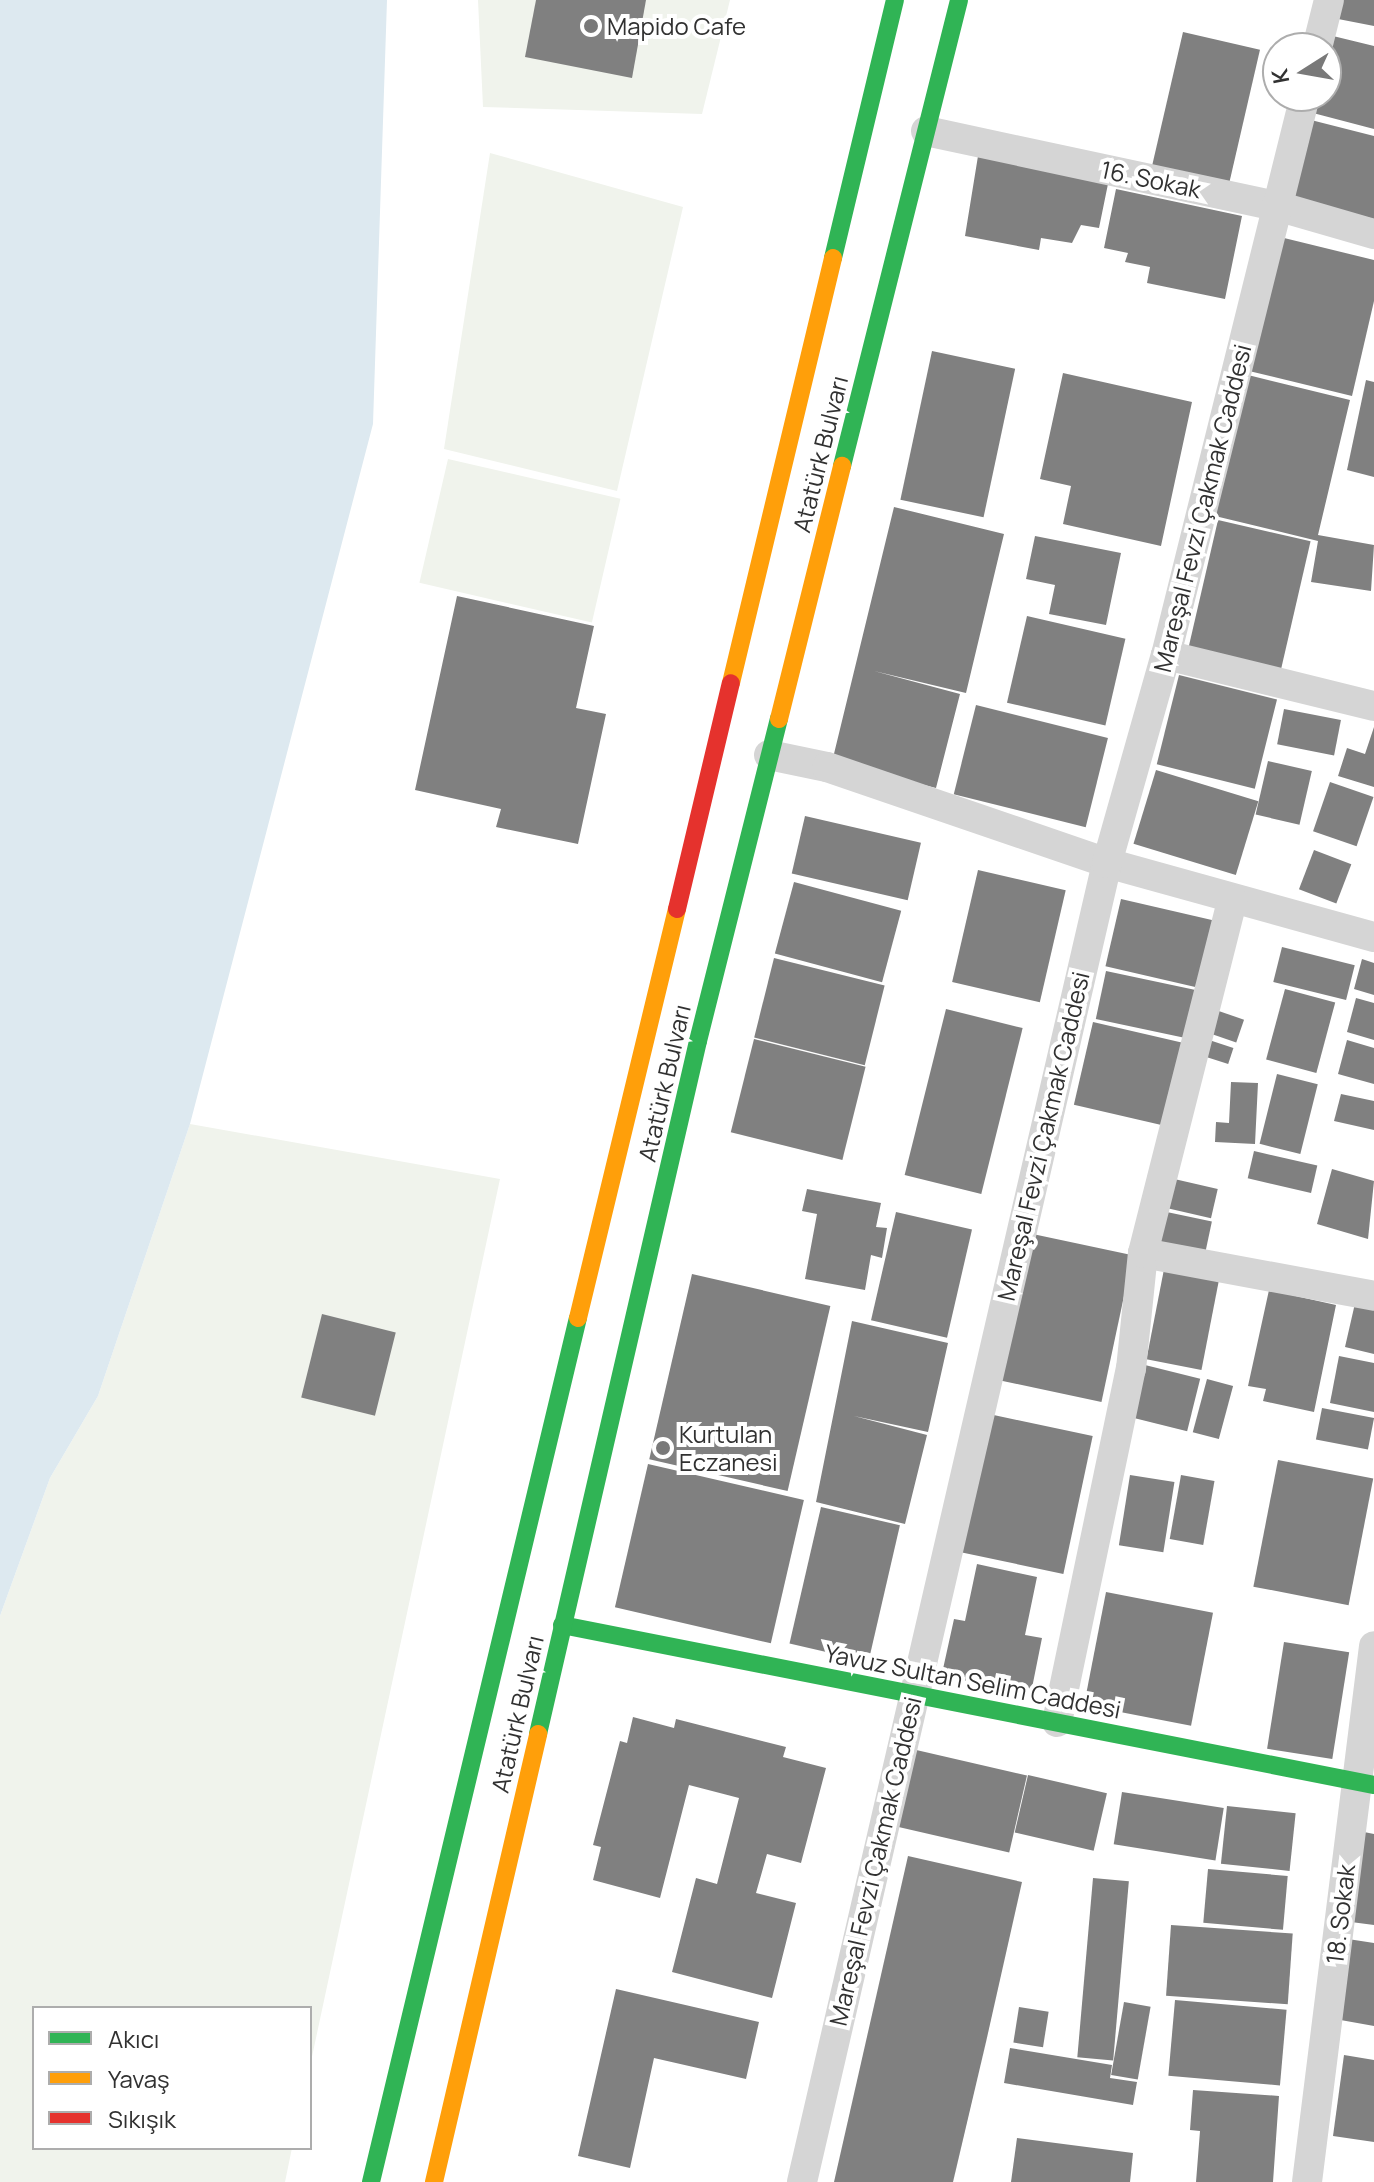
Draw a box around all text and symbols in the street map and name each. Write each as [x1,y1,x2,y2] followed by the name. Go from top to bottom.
[607,12,746,40] place label: Mapido Cafe
[582,17,600,35] marker: Mapido Cafe
[1262,32,1342,112] north arrow
[1264,66,1296,86] text: K
[1098,154,1204,204] street label: 16. Sokak
[1147,341,1257,675] street label: Mareşal Fevzi Çakmak Caddesi
[787,373,853,535] street label: Atatürk Bulvarı
[991,969,1095,1303] street label: Mareşal Fevzi Çakmak Caddesi
[632,1002,696,1164] street label: Atatürk Bulvarı
[679,1420,778,1476] place label: Kurtulan Eczanesi
[654,1439,672,1457] marker: Kurtulan Eczanesi
[485,1633,549,1795] street label: Atatürk Bulvarı
[822,1638,1124,1724] street label: Yavuz Sultan Selim Caddesi
[823,1694,927,2028] street label: Mareşal Fevzi Çakmak Caddesi
[1320,1862,1360,1966] street label: 18. Sokak
[32,2006,312,2150] legend
[108,2022,159,2055] text: Akıcı
[108,2062,170,2095] text: Yavaş
[108,2102,176,2135] text: Sıkışık

